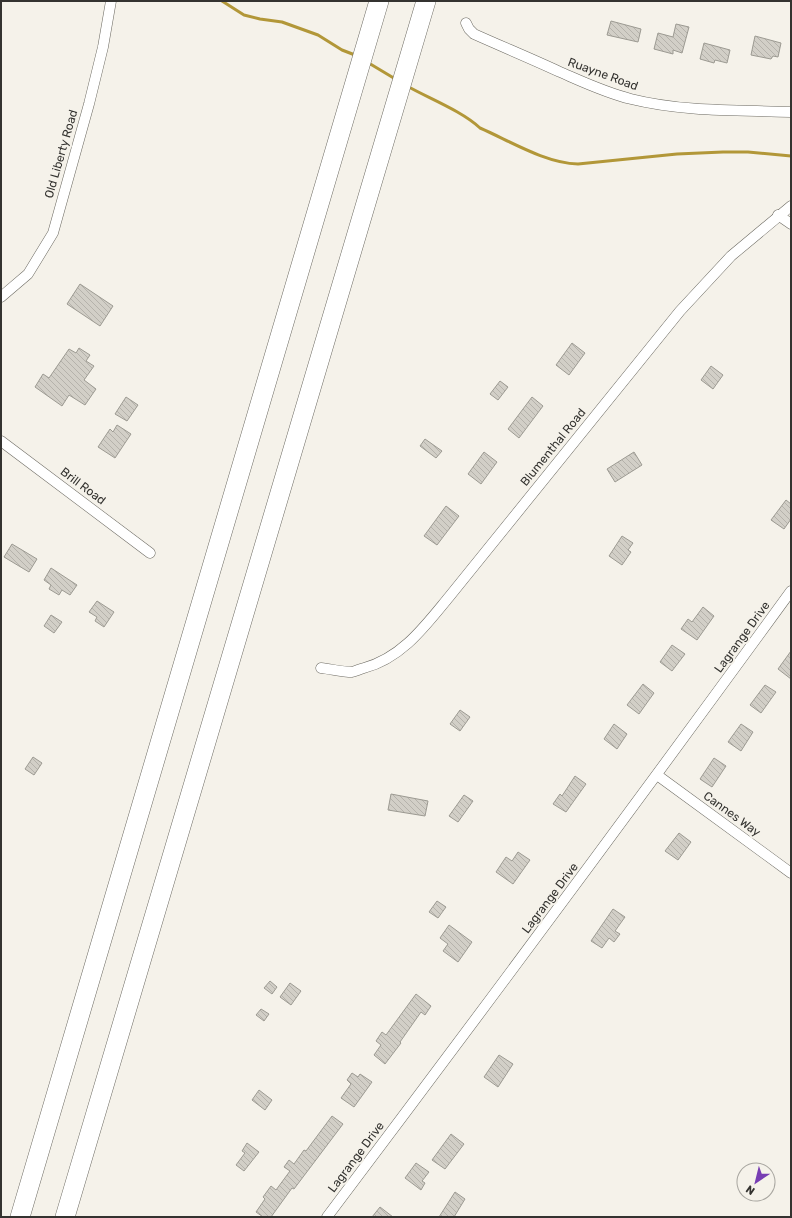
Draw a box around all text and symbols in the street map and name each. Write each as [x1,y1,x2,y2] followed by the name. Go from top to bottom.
[566,55,640,93] street label: Ruayne Road
[42,108,80,200] street label: Old Liberty Road
[517,405,589,489] street label: Blumenthal Road
[58,465,108,507] street label: Brill Road
[711,598,773,675] street label: Lagrange Drive
[701,789,764,840] street label: Cannes Way
[519,860,581,936] street label: Lagrange Drive
[325,1119,387,1195] street label: Lagrange Drive
[736,1162,776,1202] north arrow
[744,1182,758,1197] text: N

